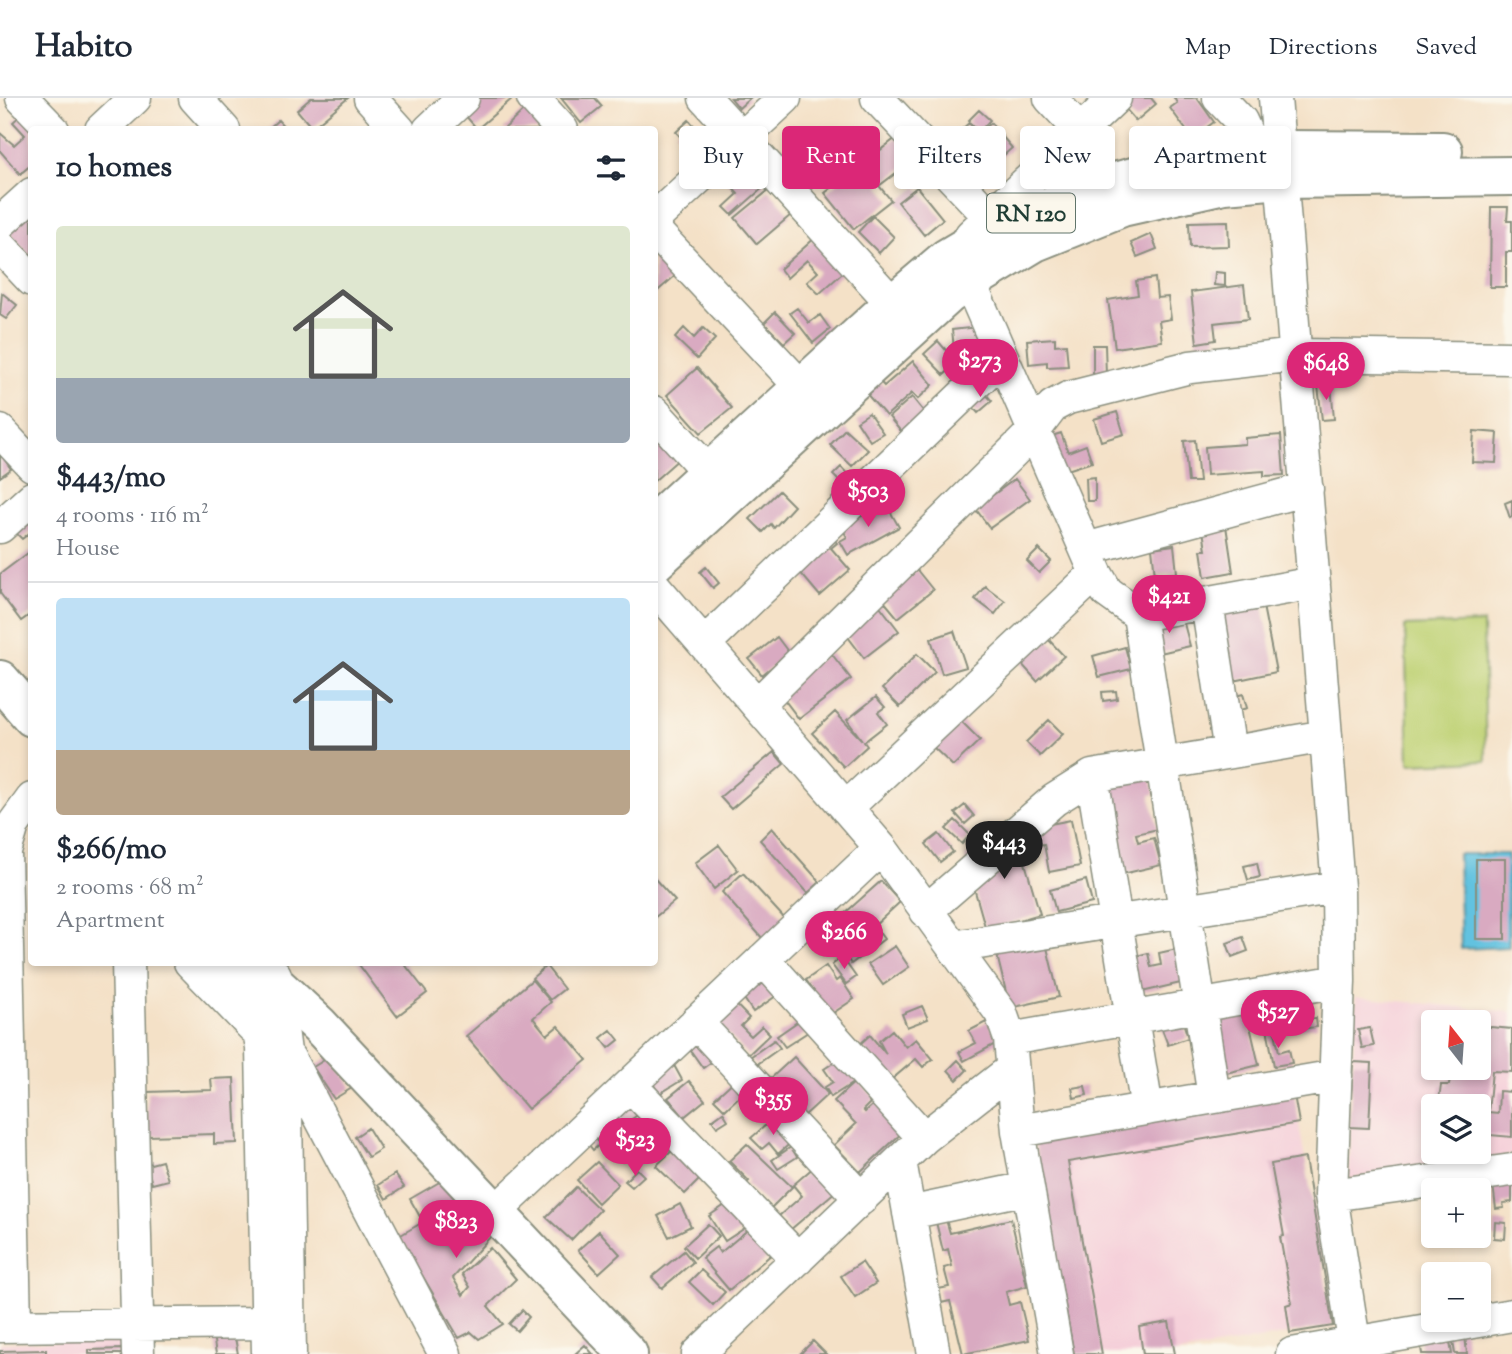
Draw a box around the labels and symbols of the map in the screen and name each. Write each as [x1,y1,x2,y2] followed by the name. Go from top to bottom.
[987,194,1075,232] road number: RN 120
[939,340,1021,399] pin: $273
[1285,342,1367,402] pin: $648
[827,470,909,529] pin: $503
[1128,575,1210,635] pin: $421
[963,822,1045,881] pin: $443
[803,912,885,971] pin: $266
[1237,990,1319,1050] pin: $527
[1421,1010,1491,1080] north arrow
[732,1077,814,1137] pin: $355
[594,1118,676,1178] pin: $523
[415,1200,497,1260] pin: $823

